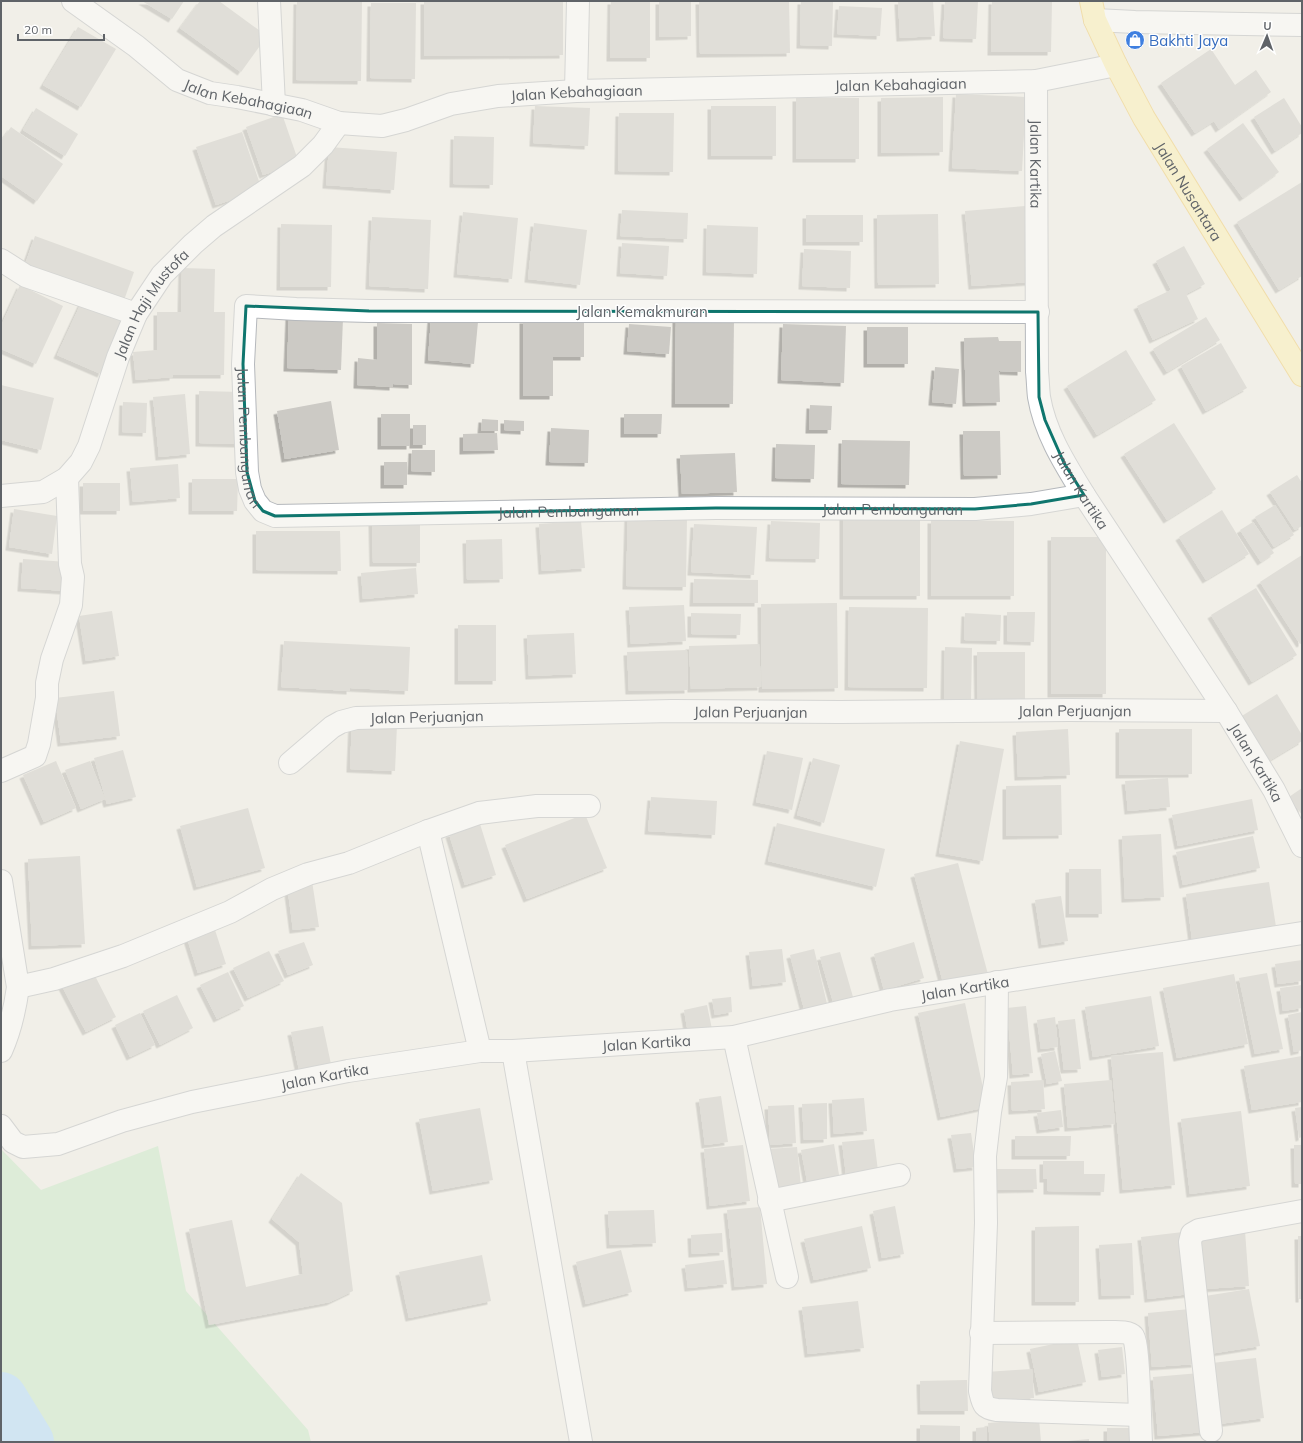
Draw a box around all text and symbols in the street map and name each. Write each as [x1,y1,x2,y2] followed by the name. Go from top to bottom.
[18,16,104,42] scale bar
[1247,16,1287,56] north arrow
[1263,19,1272,33] text: U
[24,22,52,37] text: 20 m
[1124,29,1146,51] shop icon: Bakhti Jaya
[1149,31,1228,50] place label: Bakhti Jaya
[834,73,967,95] street label: Jalan Kebahagiaan
[181,74,316,123] street label: Jalan Kebahagiaan
[510,80,643,105] street label: Jalan Kebahagiaan
[1027,119,1046,209] street label: Jalan Kartika
[1151,138,1227,244] street label: Jalan Nusantara
[109,245,192,361] street label: Jalan Haji Mustofa
[576,302,708,321] street label: Jalan Kemakmuran
[234,367,266,512] street label: Jalan Pembangunan
[1050,447,1113,533] street label: Jalan Kartika
[822,499,963,518] street label: Jalan Pembangunan
[498,500,639,521] street label: Jalan Pembangunan
[1018,700,1132,720] street label: Jalan Perjuanjan
[694,702,808,721] street label: Jalan Perjuanjan
[370,706,484,727] street label: Jalan Perjuanjan
[1226,719,1288,805] street label: Jalan Kartika
[919,971,1010,1004] street label: Jalan Kartika
[601,1030,691,1055] street label: Jalan Kartika
[279,1059,370,1094] street label: Jalan Kartika

